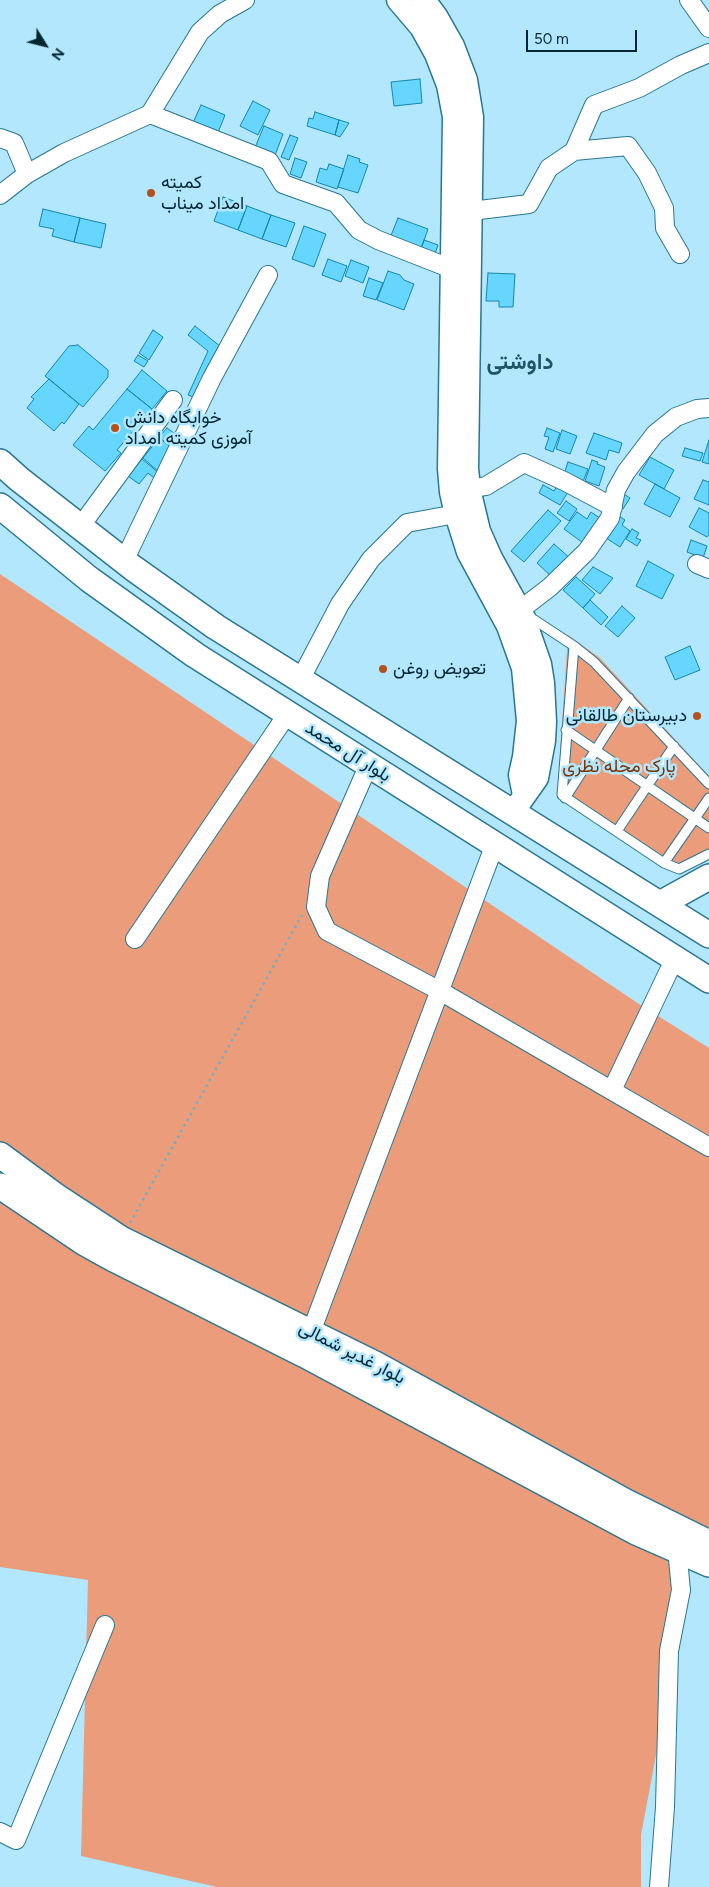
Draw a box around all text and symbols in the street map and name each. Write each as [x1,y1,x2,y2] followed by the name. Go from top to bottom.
[20,20,70,70] north arrow
[529,20,640,52] scale bar
[534,30,569,48] text: 50 m
[47,45,68,63] text: N
[161,172,244,214] place label: کمیته امداد میناب
[145,187,157,199] marker: کمیته امداد میناب
[487,350,553,376] district label: داوشتی
[125,407,252,449] place label: خوابگاه دانش آموزی کمیته امداد
[109,422,121,434] marker: خوابگاه دانش آموزی کمیته امداد
[393,658,486,680] place label: تعویض روغن
[377,663,389,675] marker: تعویض روغن
[566,705,687,727] place label: دبیرستان طالقانی
[691,710,703,722] marker: دبیرستان طالقانی
[301,717,395,787] street label: بلوار آل محمد
[562,756,676,778] park label: پارک محله نظری
[295,1317,409,1389] street label: بلوار غدیر شمالی

